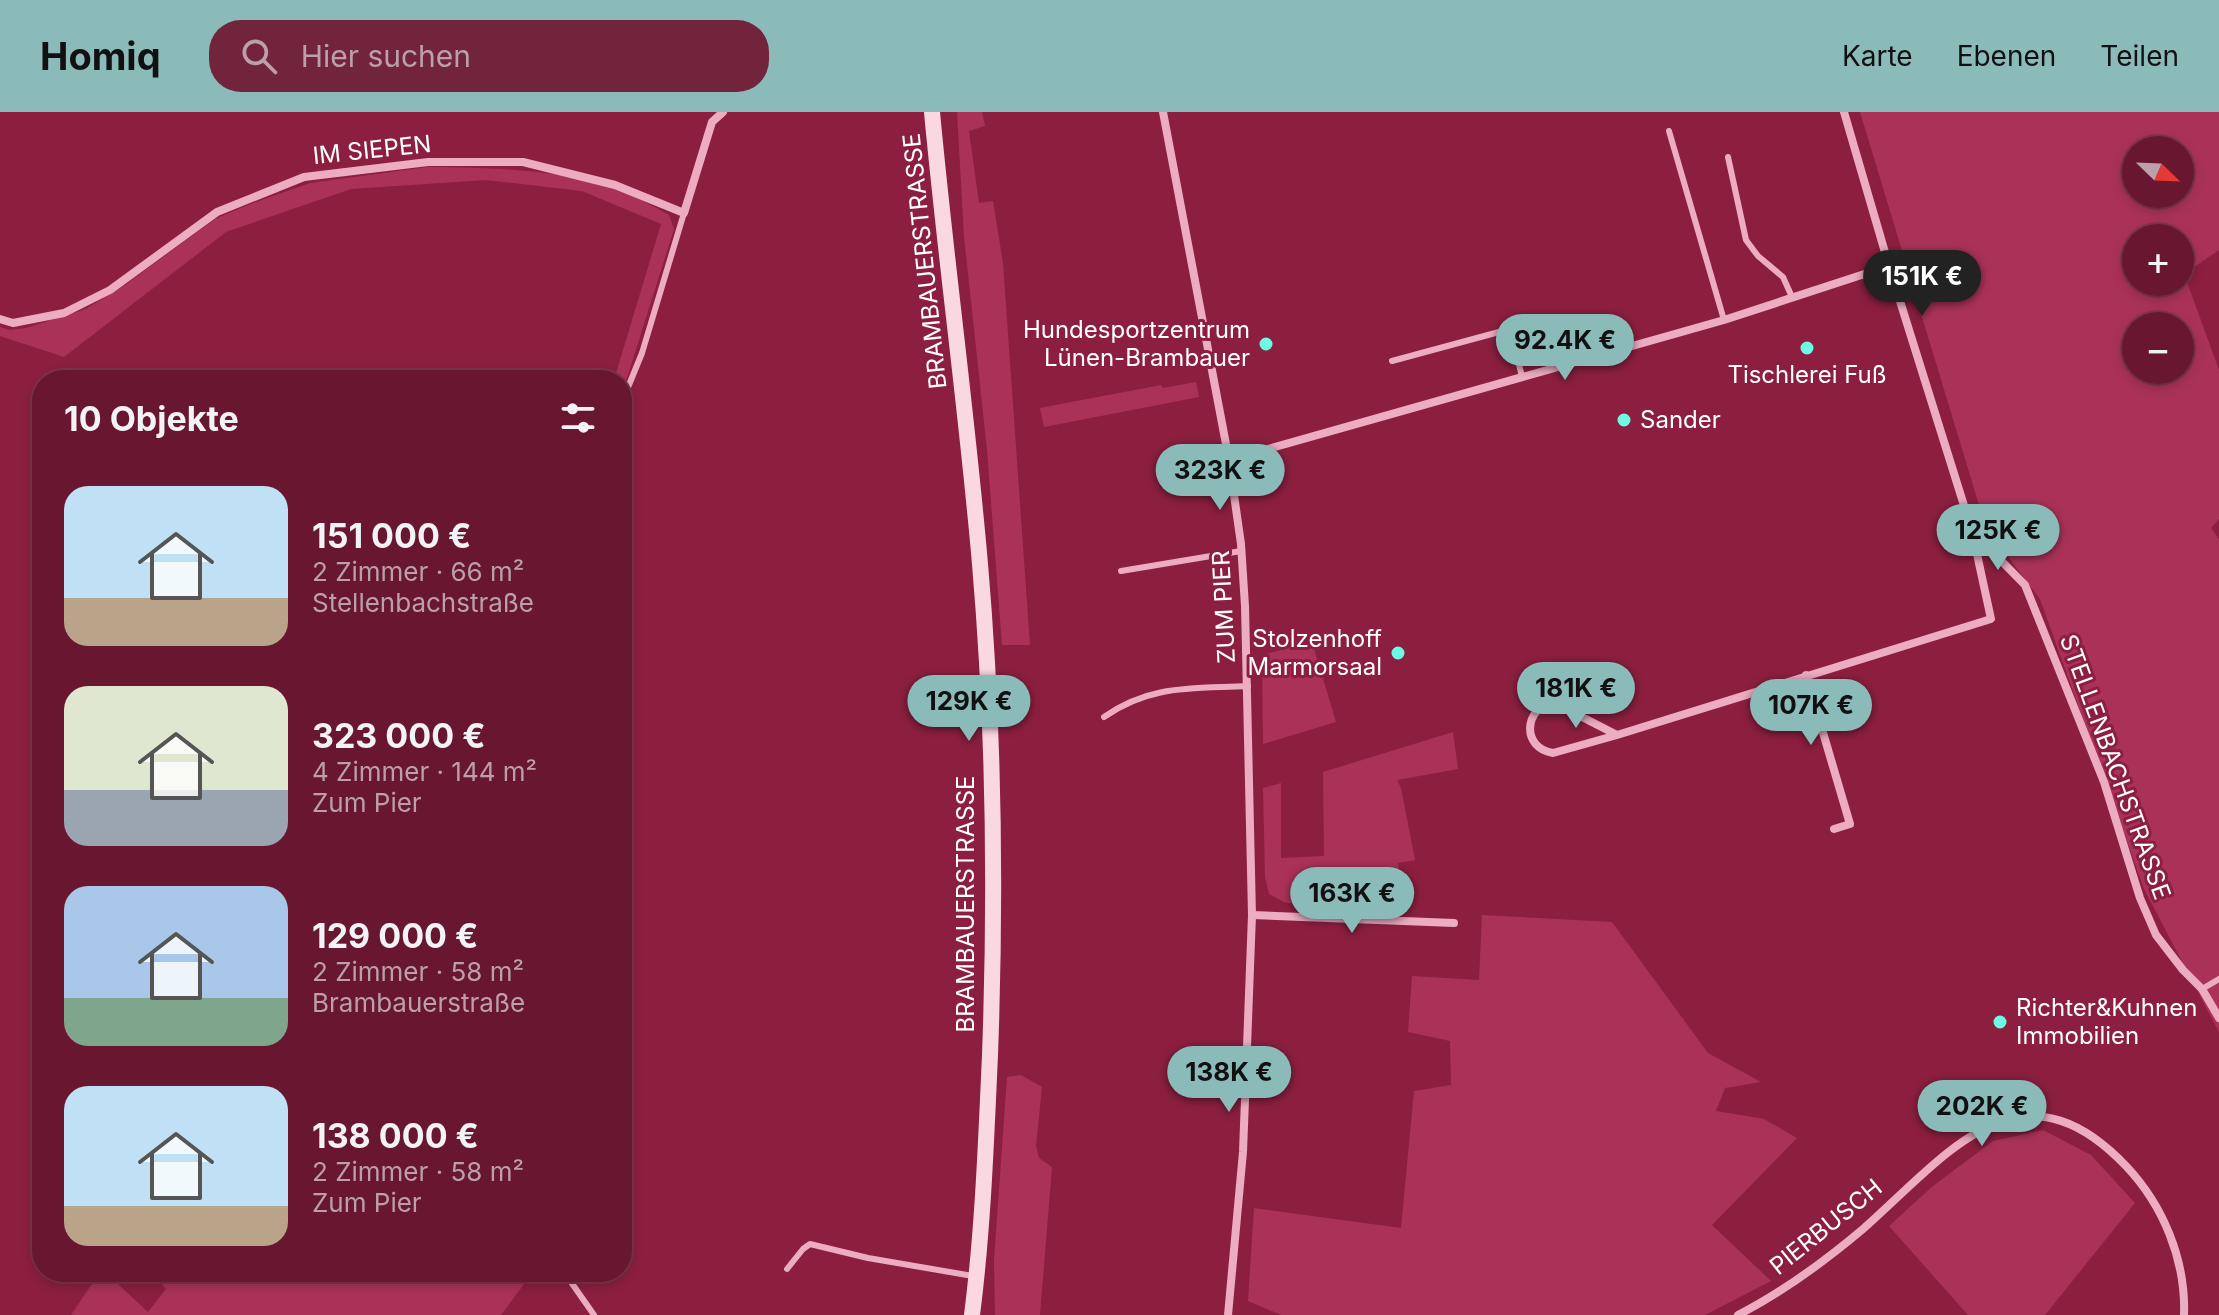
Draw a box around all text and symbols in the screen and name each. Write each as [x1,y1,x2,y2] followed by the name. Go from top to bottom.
[209,20,769,92] search box
[40,33,161,79] text: Homiq
[237,34,281,78] icon: search
[301,38,471,74] text: Hier suchen
[1842,39,1913,73] text: Karte
[1957,39,2056,73] text: Ebenen
[2100,39,2179,73] text: Teilen
[311,129,433,170] street label: IM SIEPEN
[897,132,952,390] street label: BRAMBAUERSTRASSE
[2122,136,2194,208] north arrow
[2122,136,2194,384] map controls
[2122,224,2194,296] button: +
[1857,250,1987,318] pin: 151K €
[1881,260,1963,291] text: 151K €
[2122,312,2194,384] button: −
[1491,314,1639,382] pin: 92.4K €
[1023,315,1250,372] place label: Hundesportzentrum Lünen-Brambauer
[1514,324,1616,355] text: 92.4K €
[1257,335,1275,353] marker: Hundesportzentrum Lünen-Brambauer
[1798,339,1816,357] marker: Tischlerei Fuß
[1727,360,1887,389] place label: Tischlerei Fuß
[556,396,600,440] icon: filters
[64,398,239,439] text: 10 Objekte
[1640,405,1721,434] place label: Sander
[1615,411,1633,429] marker: Sander
[1155,444,1285,512] pin: 323K €
[1174,454,1266,485] text: 323K €
[1933,504,2063,572] pin: 125K €
[1955,514,2041,545] text: 125K €
[312,515,471,556] text: 151 000 €
[128,518,224,614] icon: home
[1206,550,1241,664] street label: ZUM PIER
[312,556,524,587] text: 2 Zimmer · 66 m²
[312,587,534,618] text: Stellenbachstraße
[1248,624,1382,681] place label: Stolzenhoff Marmorsaal
[2054,630,2177,903] street label: STELLENBACHSTRASSE
[1389,644,1407,662] marker: Stolzenhoff Marmorsaal
[1511,662,1641,730] pin: 181K €
[1535,672,1617,703] text: 181K €
[904,675,1034,743] pin: 129K €
[1746,679,1876,747] pin: 107K €
[925,685,1013,716] text: 129K €
[1768,689,1854,720] text: 107K €
[312,715,485,756] text: 323 000 €
[128,718,224,814] icon: home
[312,756,537,787] text: 4 Zimmer · 144 m²
[951,775,980,1033] street label: BRAMBAUERSTRASSE
[312,787,422,818] text: Zum Pier
[1287,867,1417,935] pin: 163K €
[1308,877,1396,908] text: 163K €
[312,915,478,956] text: 129 000 €
[128,918,224,1014] icon: home
[312,956,524,987] text: 2 Zimmer · 58 m²
[312,987,525,1018] text: Brambauerstraße
[2016,993,2197,1050] place label: Richter&Kuhnen Immobilien
[1991,1013,2009,1031] marker: Richter&Kuhnen Immobilien
[1164,1046,1294,1114] pin: 138K €
[1185,1056,1273,1087] text: 138K €
[1917,1080,2047,1148] pin: 202K €
[1936,1090,2028,1121] text: 202K €
[312,1115,479,1156] text: 138 000 €
[128,1118,224,1214] icon: home
[312,1156,524,1187] text: 2 Zimmer · 58 m²
[1764,1173,1888,1281] street label: PIERBUSCH
[312,1187,422,1218] text: Zum Pier

